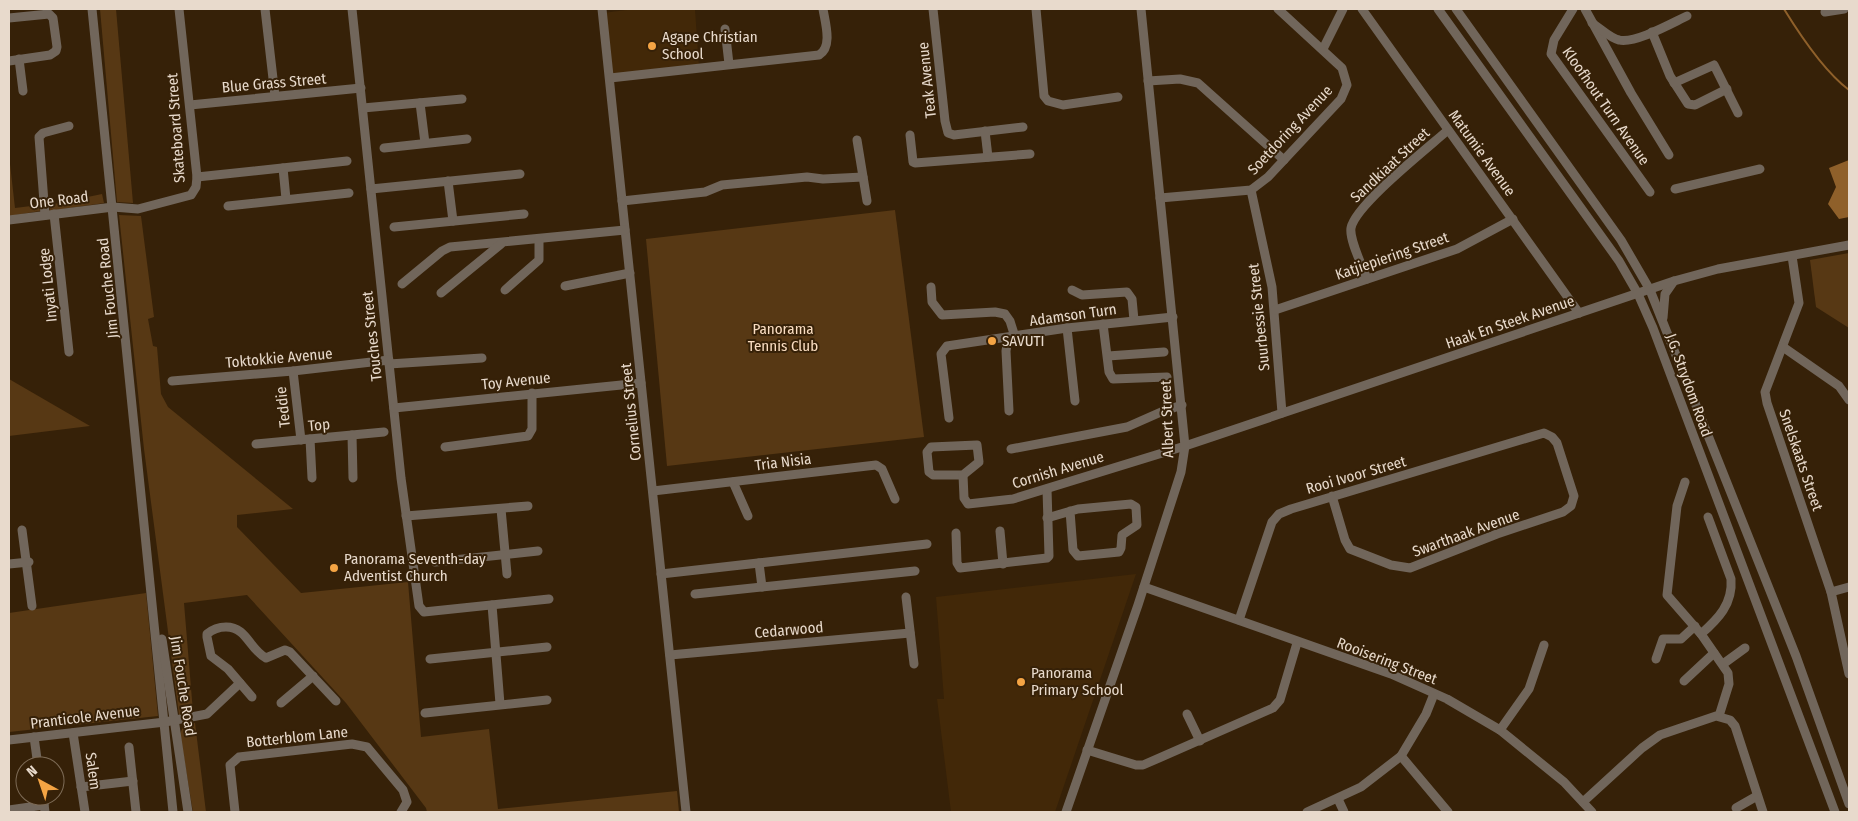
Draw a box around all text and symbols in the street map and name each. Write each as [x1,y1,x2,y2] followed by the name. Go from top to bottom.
[662,28,758,63] place label: Agape Christian School
[646,40,658,52] marker: Agape Christian School
[914,41,940,119] street label: Teak Avenue
[1558,43,1654,169] street label: Kloofhout Turn Avenue
[221,69,327,97] street label: Blue Grass Street
[163,72,189,183] street label: Skateboard Street
[1244,81,1336,179] street label: Soetdoring Avenue
[1445,106,1519,200] street label: Matumie Avenue
[1347,124,1433,206] street label: Sandkiaat Street
[28,187,90,213] street label: One Road
[1333,228,1451,284] street label: Katjiepiering Street
[94,237,122,339] street label: Jim Fouche Road
[35,247,61,323] street label: Inyati Lodge
[1244,262,1274,372] street label: Suurbessie Street
[358,290,386,382] street label: Touches Street
[1443,292,1577,352] street label: Haak En Steek Avenue
[1028,300,1118,330] street label: Adamson Turn
[748,320,818,355] park label: Panorama Tennis Club
[1662,331,1716,439] street label: J.G. Strydom Road
[1002,332,1044,350] place label: SAVUTI
[986,335,998,347] marker: SAVUTI
[225,344,333,372] street label: Toktokkie Avenue
[617,362,645,462] street label: Cornelius Street
[481,368,551,394] street label: Toy Avenue
[1157,380,1177,458] street label: Albert Street
[272,386,294,428] street label: Teddie
[1775,407,1827,513] street label: Snelskaats Street
[307,415,331,435] street label: Top
[1010,447,1106,493] street label: Cornish Avenue
[754,450,812,474] street label: Tria Nisia
[1304,452,1408,498] street label: Rooi Ivoor Street
[1410,505,1522,561] street label: Swarthaak Avenue
[344,550,486,585] place label: Panorama Seventh-day Adventist Church
[328,562,340,574] marker: Panorama Seventh-day Adventist Church
[754,618,824,642] street label: Cedarwood
[1334,634,1440,688] street label: Rooisering Street
[166,635,200,737] street label: Jim Fouche Road
[1031,664,1123,699] place label: Panorama Primary School
[1015,676,1027,688] marker: Panorama Primary School
[29,701,141,733] street label: Pranticole Avenue
[245,723,349,751] street label: Botterblom Lane
[81,751,105,791] street label: Salem
[15,756,65,806] north arrow
[23,762,41,781] text: N

